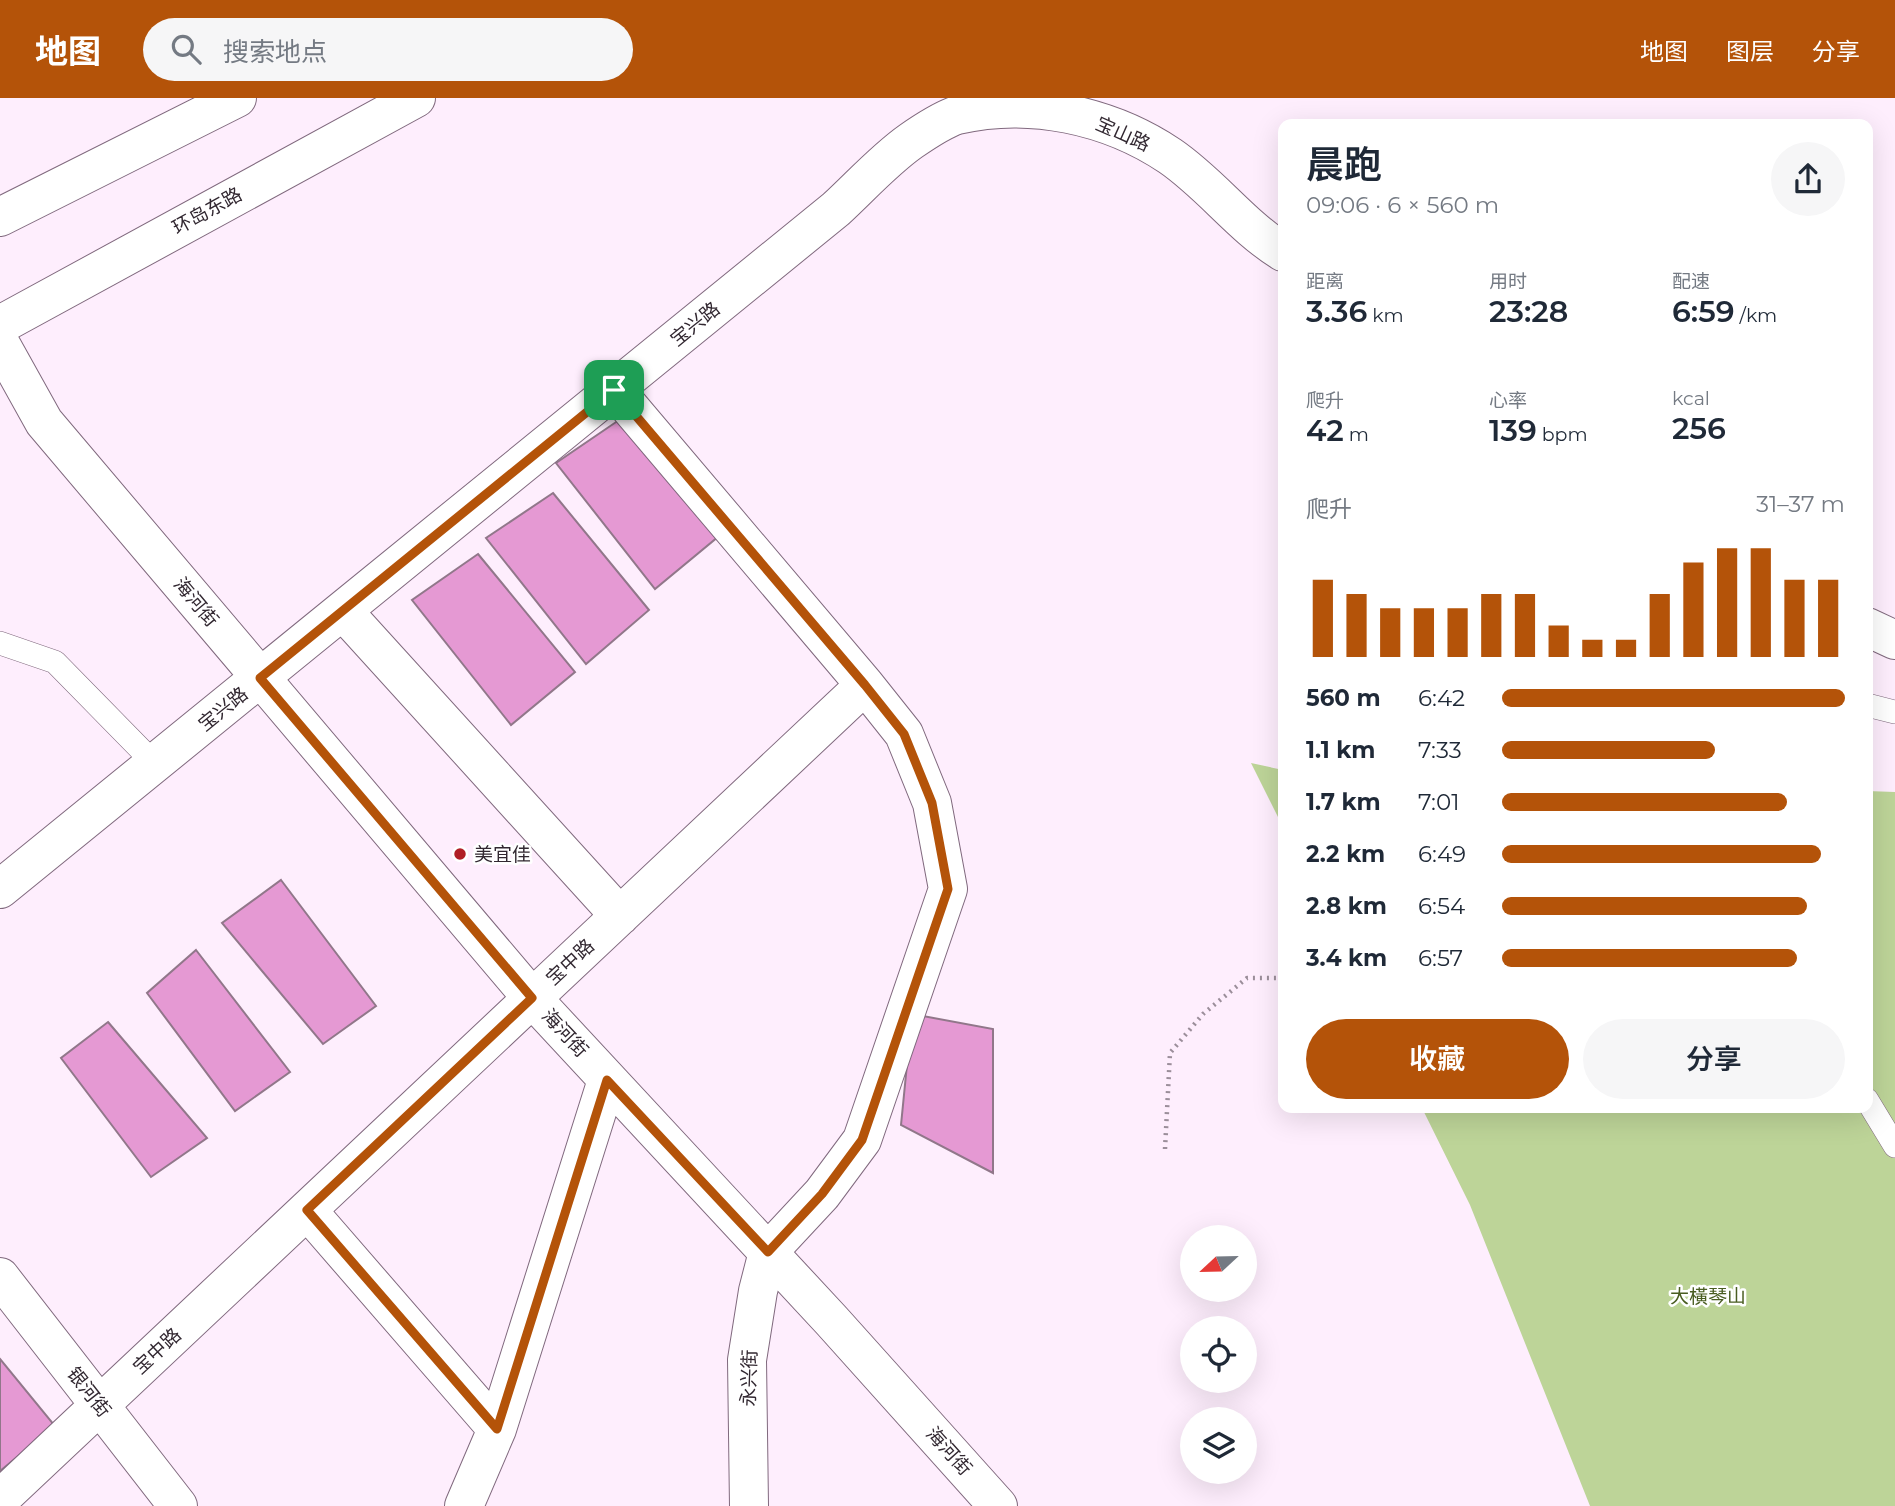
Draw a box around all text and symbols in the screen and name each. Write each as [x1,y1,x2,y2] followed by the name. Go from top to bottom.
[143,18,633,81] search box
[167,30,205,68] icon: search
[35,31,101,71] text: 地图
[223,36,327,68] text: 搜索地点
[1640,37,1688,66] text: 地图
[1726,37,1774,66] text: 图层
[1812,37,1860,66] text: 分享
[1092,112,1154,156] street label: 宝山路
[1306,141,1382,188] text: 晨跑
[1771,142,1845,216] button: share
[168,183,246,239] street label: 环岛东路
[1306,191,1499,219] text: 09:06 · 6 × 560 m
[1306,270,1344,293] text: 距离
[1489,270,1527,293] text: 用时
[1672,270,1710,293] text: 配速
[1306,293,1367,330] text: 3.36
[1489,293,1568,330] text: 23:28
[1672,293,1734,330] text: 6:59
[666,297,724,351] street label: 宝兴路
[1367,304,1404,327] text: km
[1734,304,1777,327] text: /km
[584,360,644,420] pin
[595,371,633,409] icon: arrive
[1672,387,1710,410] text: kcal
[1306,389,1344,412] text: 爬升
[1489,389,1527,412] text: 心率
[1672,410,1726,447] text: 256
[1306,412,1344,449] text: 42
[1489,412,1537,449] text: 139
[1344,423,1369,446] text: m
[1537,423,1588,446] text: bpm
[1756,490,1845,518] text: 31–37 m
[1306,495,1352,523] text: 爬升
[169,573,223,631] street label: 海河街
[194,682,252,736] street label: 宝兴路
[1306,684,1381,712] text: 560 m
[1418,684,1465,712] text: 6:42
[1306,736,1375,764] text: 1.1 km
[1418,736,1462,764] text: 7:33
[1306,788,1381,816] text: 1.7 km
[1418,788,1460,816] text: 7:01
[1306,840,1385,868] text: 2.2 km
[1418,840,1466,868] text: 6:49
[474,843,531,866] place label: 美宜佳
[452,846,468,862] marker: 美宜佳
[1306,892,1387,920] text: 2.8 km
[1418,892,1465,920] text: 6:54
[541,934,599,990] street label: 宝中路
[1306,944,1387,972] text: 3.4 km
[1418,944,1463,972] text: 6:57
[537,1004,593,1062] street label: 海河街
[1306,1019,1569,1099] button: 收藏
[1583,1019,1845,1099] button: 分享
[1180,1225,1256,1302] north arrow
[1180,1225,1257,1484] map controls
[1670,1285,1746,1308] park label: 大橫琴山
[1180,1316,1257,1393] button: locate
[128,1323,186,1379] street label: 宝中路
[737,1349,761,1407] street label: 永兴街
[62,1362,116,1422] street label: 银河街
[1180,1407,1257,1484] button: layers
[921,1422,977,1480] street label: 海河街

